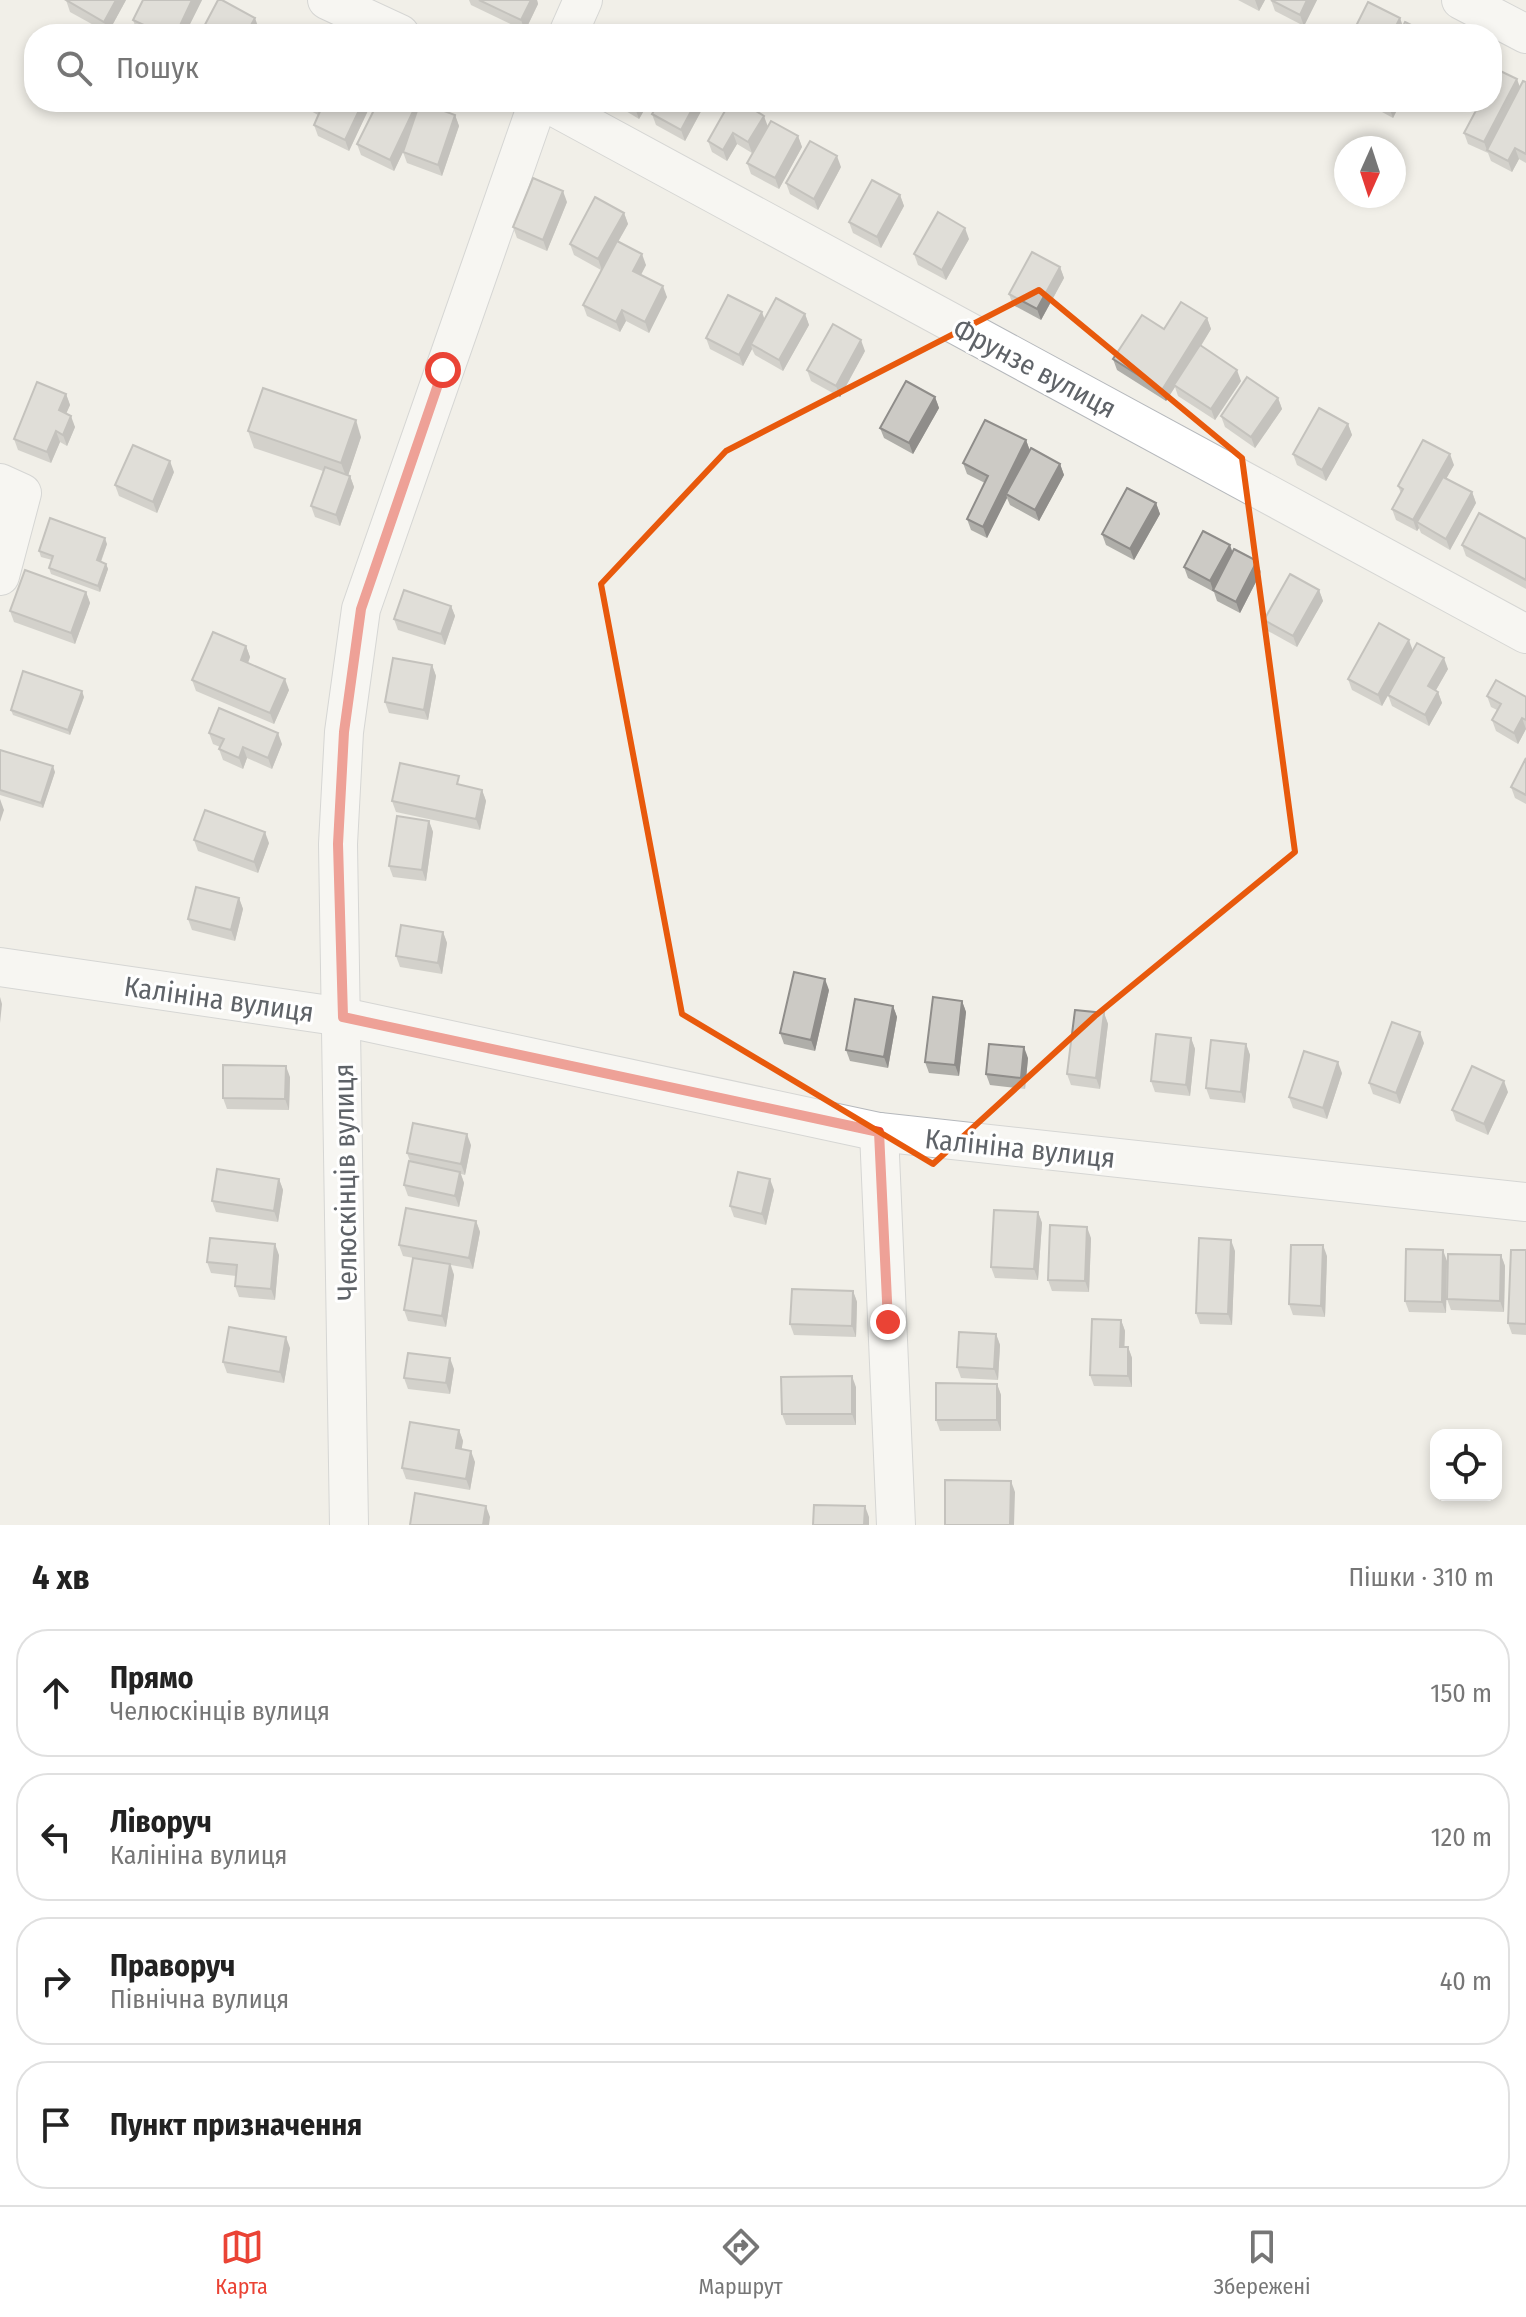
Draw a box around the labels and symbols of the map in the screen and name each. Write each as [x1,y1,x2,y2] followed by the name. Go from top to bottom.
[1334,136,1406,208] north arrow
[948,312,1122,425] street label: Фрунзе вулиця
[425,352,461,388] route start
[122,970,316,1029] street label: Калініна вулиця
[327,1063,364,1301] street label: Челюскінців вулиця
[923,1122,1117,1175] street label: Калініна вулиця
[870,1304,906,1340] route end

